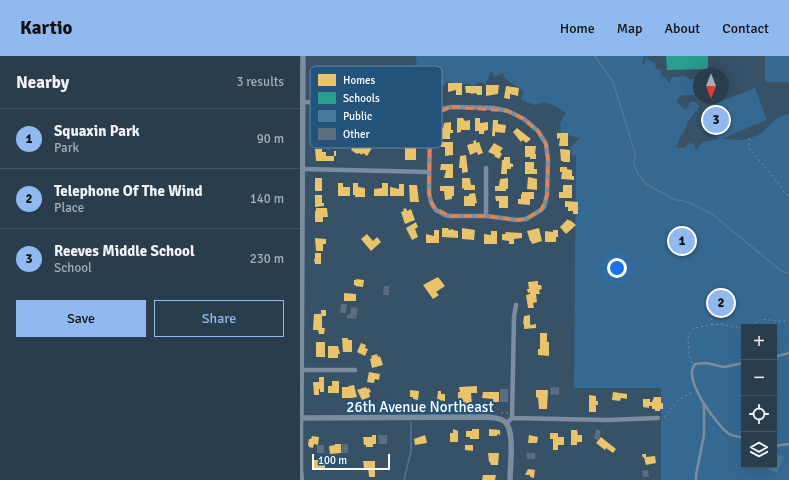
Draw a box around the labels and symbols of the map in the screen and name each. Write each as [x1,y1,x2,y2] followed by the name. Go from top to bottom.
[310,66,442,148] legend
[693,68,729,104] north arrow
[343,74,375,87] text: Homes
[343,92,380,105] text: Schools
[703,105,729,135] pin: 3
[343,110,372,123] text: Public
[343,128,370,141] text: Other
[669,226,695,256] pin: 1
[607,258,627,278] your location
[708,288,734,318] pin: 2
[346,398,494,416] street label: 26th Avenue Northeast
[312,452,390,471] scale bar

